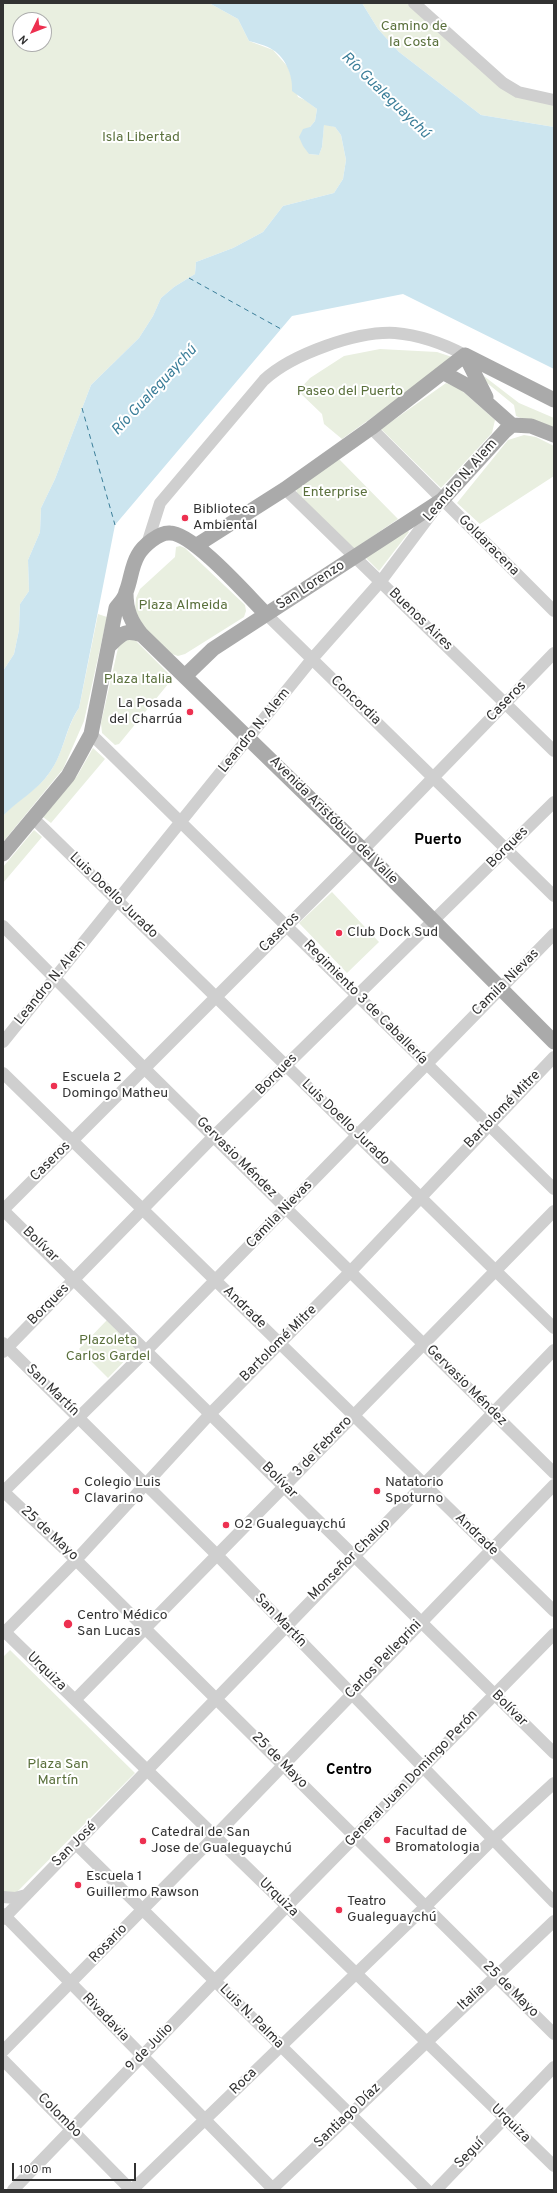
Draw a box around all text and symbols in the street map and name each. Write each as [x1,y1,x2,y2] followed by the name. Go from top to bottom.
[12,12,52,52] north arrow
[381,19,447,52] park label: Camino de la Costa
[16,32,32,47] text: N
[337,49,433,143] water label: Río Gualeguaychú
[102,130,180,146] park label: Isla Libertad
[109,342,201,440] water label: Río Gualeguaychú
[297,384,403,400] park label: Paseo del Puerto
[421,436,501,526] street label: Leandro N. Alem
[303,485,367,501] park label: Enterprise
[193,502,257,534] place label: Biblioteca Ambiental
[454,512,522,580] street label: Goldaracena
[180,513,190,523] marker: Biblioteca Ambiental
[274,558,348,614] street label: San Lorenzo
[385,585,455,655] street label: Buenos Aires
[138,598,228,614] park label: Plaza Almeida
[104,672,172,688] park label: Plaza Italia
[326,673,384,729] street label: Concordia
[484,678,530,726] street label: Caseros
[216,685,294,777] street label: Leandro N. Alem
[109,696,182,728] place label: La Posada del Charrúa
[185,707,195,717] marker: La Posada del Charrúa
[265,753,401,889] street label: Avenida Aristóbulo del Valle
[484,824,532,872] street label: Borques
[414,832,462,850] district label: Puerto
[65,849,161,943] street label: Luis Doello Jurado
[256,909,304,957] street label: Caseros
[347,925,438,941] place label: Club Dock Sud
[334,928,344,938] marker: Club Dock Sud
[12,937,90,1029] street label: Leandro N. Alem
[299,937,431,1069] street label: Regimiento 3 de Caballería
[469,946,543,1020] street label: Camila Nievas
[253,1051,301,1099] street label: Borques
[462,1067,544,1153] street label: Bartolomé Mitre
[62,1070,168,1102] place label: Escuela 2 Domingo Matheu
[297,1076,393,1170] street label: Luis Doello Jurado
[49,1081,59,1091] marker: Escuela 2 Domingo Matheu
[192,1114,280,1202] street label: Gervasio Méndez
[27,1138,75,1186] street label: Caseros
[243,1178,317,1252] street label: Camila Nievas
[18,1224,62,1266] street label: Bolívar
[25,1281,73,1329] street label: Borques
[219,1283,269,1333] street label: Andrade
[237,1302,321,1386] street label: Bartolomé Mitre
[66,1333,150,1366] park label: Plazoleta Carlos Gardel
[422,1342,510,1430] street label: Gervasio Méndez
[22,1361,82,1421] street label: San Martín
[290,1413,356,1481] street label: 3 de Febrero
[257,1459,301,1503] street label: Bolívar
[84,1475,161,1508] place label: Colegio Luis Clavarino
[385,1475,444,1508] place label: Natatorio Spoturno
[71,1486,81,1496] marker: Colegio Luis Clavarino
[372,1486,382,1496] marker: Natatorio Spoturno
[17,1503,81,1565] street label: 25 de Mayo
[451,1510,501,1560] street label: Andrade
[305,1515,395,1605] street label: Monseñor Chalup
[234,1517,346,1533] place label: O2 Gualeguaychú
[221,1520,231,1530] marker: O2 Gualeguaychú
[250,1591,310,1651] street label: San Martín
[77,1608,168,1640] place label: Centro Médico San Lucas
[342,1617,426,1703] street label: Carlos Pellegrini
[62,1618,74,1630] marker: Centro Médico San Lucas
[23,1649,69,1695] street label: Urquiza
[487,1687,531,1731] street label: Bolívar
[342,1707,482,1851] street label: General Juan Domingo Perón
[247,1729,311,1793] street label: 25 de Mayo
[27,1757,89,1790] park label: Plaza San Martín
[326,1762,372,1780] district label: Centro
[49,1819,101,1871] street label: San José
[395,1824,480,1856] place label: Facultad de Bromatologia
[151,1825,292,1858] place label: Catedral de San Jose de Gualeguaychú
[382,1835,392,1845] marker: Facultad de Bromatologia
[138,1836,148,1846] marker: Catedral de San Jose de Gualeguaychú
[86,1869,199,1902] place label: Escuela 1 Guillermo Rawson
[255,1875,301,1921] street label: Urquiza
[73,1880,83,1890] marker: Escuela 1 Guillermo Rawson
[347,1894,437,1926] place label: Teatro Gualeguaychú
[334,1905,344,1915] marker: Teatro Gualeguaychú
[87,1921,131,1967] street label: Rosario
[478,1958,542,2022] street label: 25 de Mayo
[215,1981,287,2053] street label: Luis N. Palma
[455,1981,489,2015] street label: Italia
[78,1990,132,2046] street label: Rivadavia
[123,2020,177,2076] street label: 9 de Julio
[227,2065,261,2099] street label: Roca
[311,2080,385,2152] street label: Santiago Díaz
[33,2090,85,2142] street label: Colombo
[487,2101,533,2147] street label: Urquiza
[452,2135,488,2173] street label: Seguí
[14,2155,138,2181] scale bar
[19,2162,52,2178] text: 100 m

